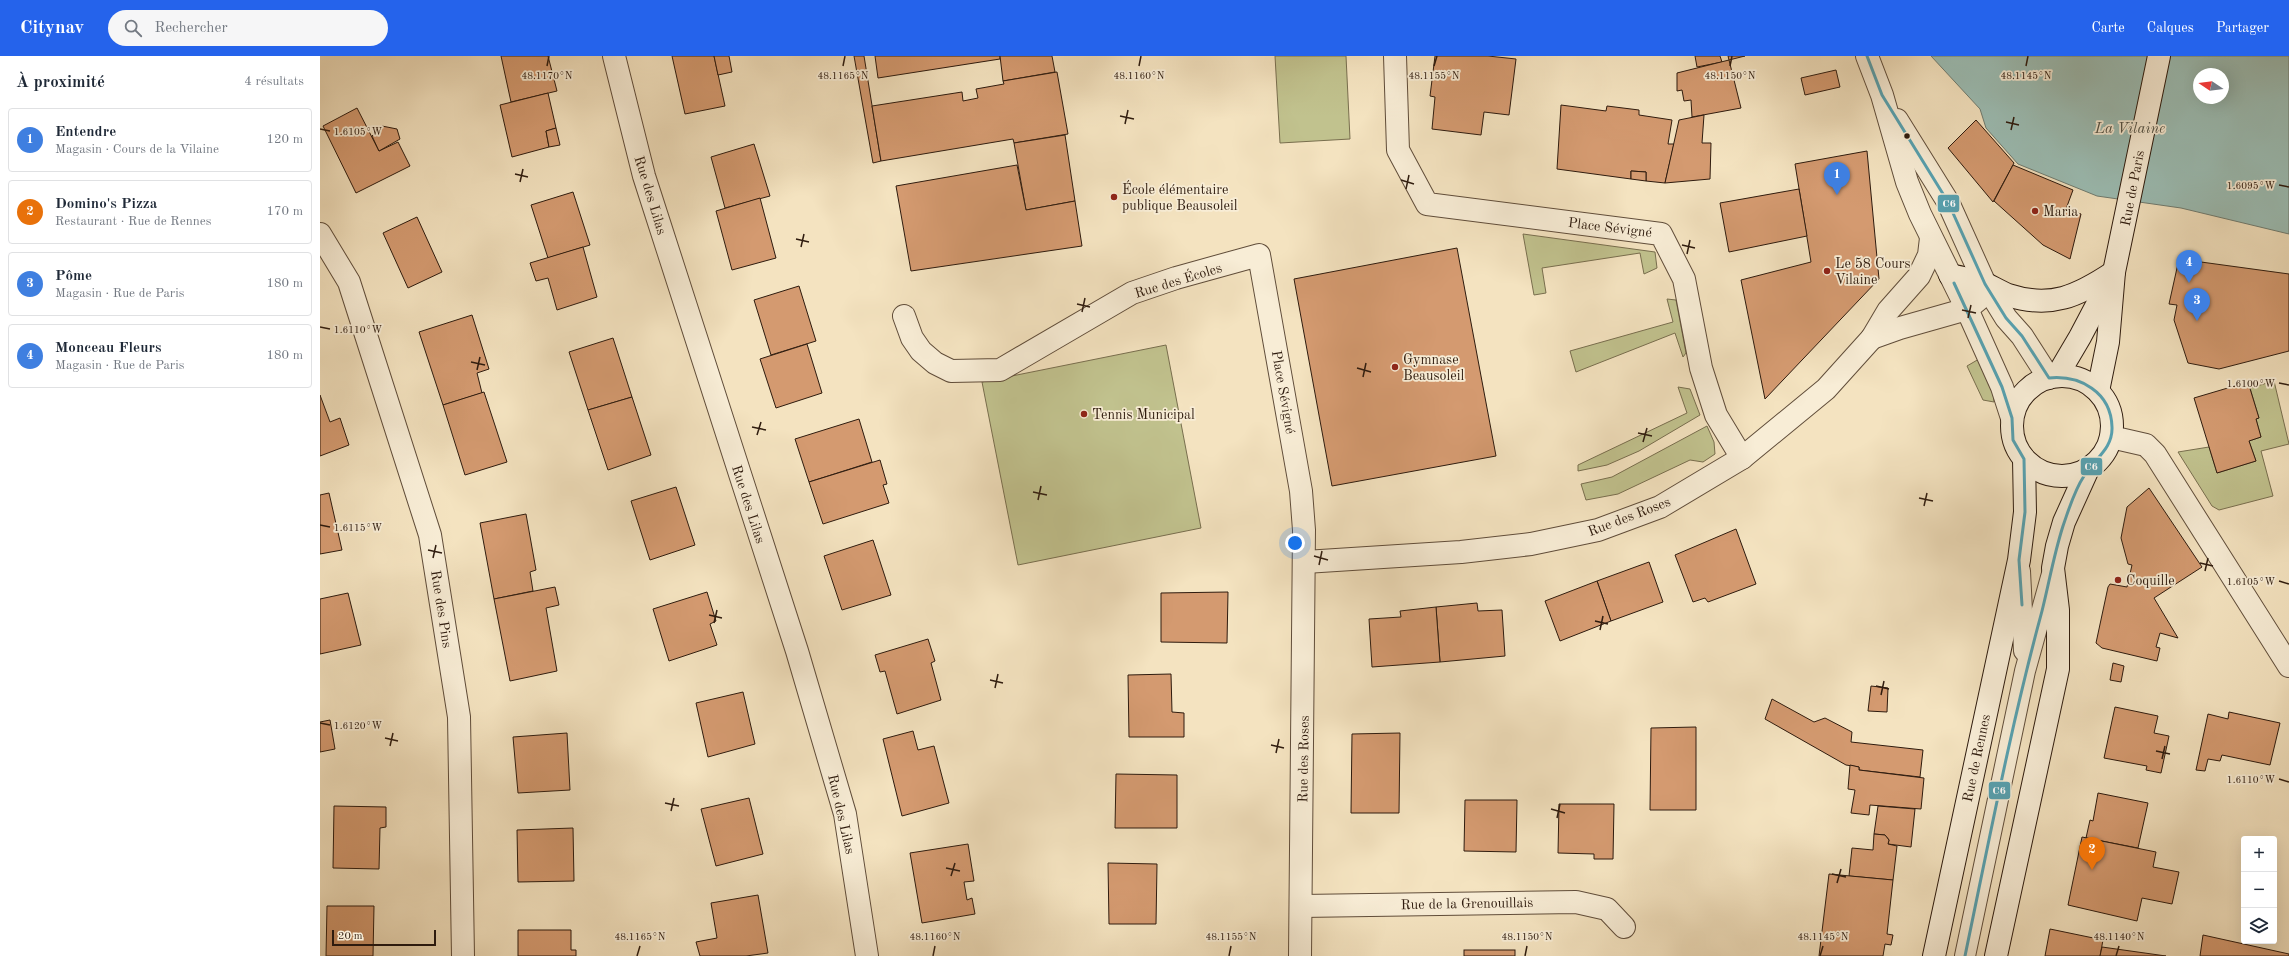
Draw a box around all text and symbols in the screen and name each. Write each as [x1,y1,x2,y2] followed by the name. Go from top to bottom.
[108,10,388,46] search box
[122,17,144,39] icon: search
[20,19,84,38] text: Citynav
[154,21,228,36] text: Rechercher
[2091,21,2125,35] text: Carte
[2147,21,2194,35] text: Calques
[2216,21,2269,35] text: Partager
[2193,68,2229,104] north arrow
[521,71,573,81] text: 48.1170°N
[817,71,869,81] text: 48.1165°N
[1113,71,1165,81] text: 48.1160°N
[1408,71,1460,81] text: 48.1155°N
[1704,71,1756,81] text: 48.1150°N
[2000,71,2052,81] text: 48.1145°N
[16,74,105,91] text: À proximité
[244,75,304,88] text: 4 résultats
[2094,122,2165,137] water label: La Vilaine
[55,125,116,140] text: Entendre
[334,127,382,137] text: 1.6105°W
[1902,131,1912,141] unlabelled marker
[26,133,34,146] text: 1
[266,133,303,146] text: 120 m
[55,143,219,156] text: Magasin · Cours de la Vilaine
[2119,149,2147,227] street label: Rue de Paris
[631,154,669,236] street label: Rue des Lilas
[1824,162,1850,195] pin: 1
[1122,180,1238,213] place label: École élémentaire publique Beausoleil
[2227,181,2275,191] text: 1.6095°W
[1109,192,1119,202] marker: École élémentaire publique Beausoleil
[1937,194,1960,213] line badge: C6
[55,197,157,212] text: Domino's Pizza
[1942,199,1956,210] text: C6
[26,205,34,218] text: 2
[266,205,303,218] text: 170 m
[2043,205,2078,219] place label: Maria
[2030,206,2040,216] marker: Maria
[55,215,211,228] text: Restaurant · Rue de Rennes
[1567,216,1653,240] street label: Place Sévigné
[2176,250,2202,283] pin: 4
[1835,257,1911,287] place label: Le 58 Cours Vilaine
[1132,258,1224,301] street label: Rue des Écoles
[1822,266,1832,276] marker: Le 58 Cours Vilaine
[55,269,92,284] text: Pôme
[26,277,34,290] text: 3
[266,277,303,290] text: 180 m
[55,287,184,300] text: Magasin · Rue de Paris
[2184,288,2210,321] pin: 3
[334,325,382,335] text: 1.6110°W
[55,341,161,356] text: Monceau Fleurs
[26,349,34,362] text: 4
[266,349,303,362] text: 180 m
[1269,349,1297,435] street label: Place Sévigné
[1403,353,1465,383] place label: Gymnase Beausoleil
[55,359,184,372] text: Magasin · Rue de Paris
[1390,362,1400,372] marker: Gymnase Beausoleil
[2227,379,2275,389] text: 1.6100°W
[1092,408,1195,422] place label: Tennis Municipal
[1079,409,1089,419] marker: Tennis Municipal
[2080,457,2103,476] line badge: C6
[2084,462,2098,473] text: C6
[729,463,767,545] street label: Rue des Lilas
[1586,495,1673,539] street label: Rue des Roses
[334,523,382,533] text: 1.6115°W
[1285,533,1305,553] your location
[428,569,454,649] street label: Rue des Pins
[2126,574,2175,588] place label: Coquille
[2113,575,2123,585] marker: Coquille
[2227,577,2275,587] text: 1.6105°W
[1961,713,1993,804] street label: Rue de Rennes
[1296,715,1312,803] street label: Rue des Roses
[334,721,382,731] text: 1.6120°W
[825,773,857,856] street label: Rue des Lilas
[2227,775,2275,785] text: 1.6110°W
[1988,781,2011,800] line badge: C6
[1992,786,2006,797] text: C6
[2241,836,2277,944] map controls
[2241,836,2277,872] button: +
[2079,837,2105,870] pin: 2
[2241,872,2277,908] button: −
[1401,896,1533,912] street label: Rue de la Grenouillais
[2241,908,2277,944] button: layers
[332,928,436,947] scale bar
[338,931,363,942] text: 20 m
[614,932,666,942] text: 48.1165°N
[909,932,961,942] text: 48.1160°N
[1205,932,1257,942] text: 48.1155°N
[1501,932,1553,942] text: 48.1150°N
[1797,932,1849,942] text: 48.1145°N
[2093,932,2145,942] text: 48.1140°N

